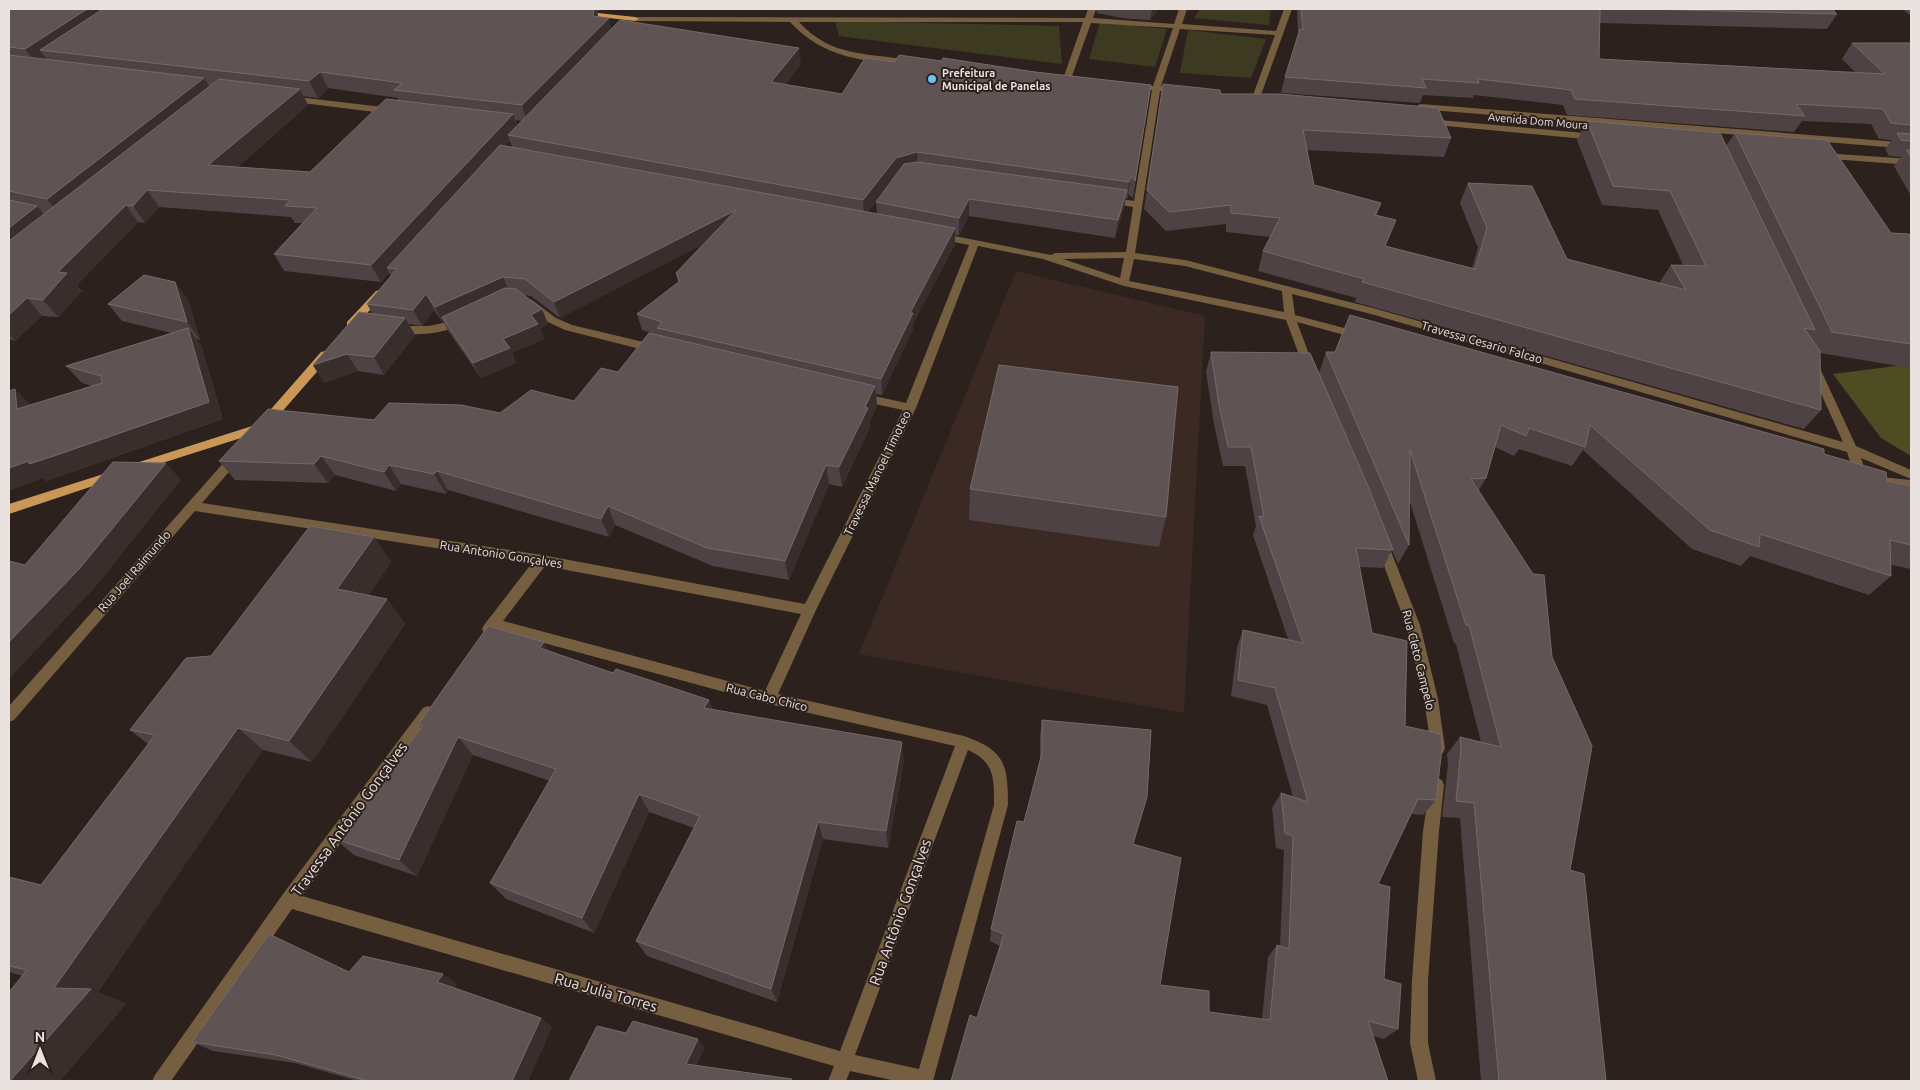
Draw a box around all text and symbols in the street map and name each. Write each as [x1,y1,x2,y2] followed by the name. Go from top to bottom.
[942,67,1050,92] place label: Prefeitura Municipal de Panelas
[926,73,938,85] marker: Prefeitura Municipal de Panelas
[1488,111,1588,131] street label: Avenida Dom Moura
[1420,318,1544,366] street label: Travessa Cesario Falcao
[841,408,913,538] street label: Travessa Manoel Timoteo
[95,528,173,614] street label: Rua Joel Raimundo
[439,538,563,570] street label: Rua Antonio Gonçalves
[1400,609,1438,711] street label: Rua Cleto Campelo
[725,681,809,713] street label: Rua Cabo Chico
[287,739,411,899] street label: Travessa Antônio Gonçalves
[866,837,934,987] street label: Rua Antônio Gonçalves
[553,969,659,1015] street label: Rua Julia Torres
[15,1025,65,1075] north arrow
[35,1029,45,1045] text: N

